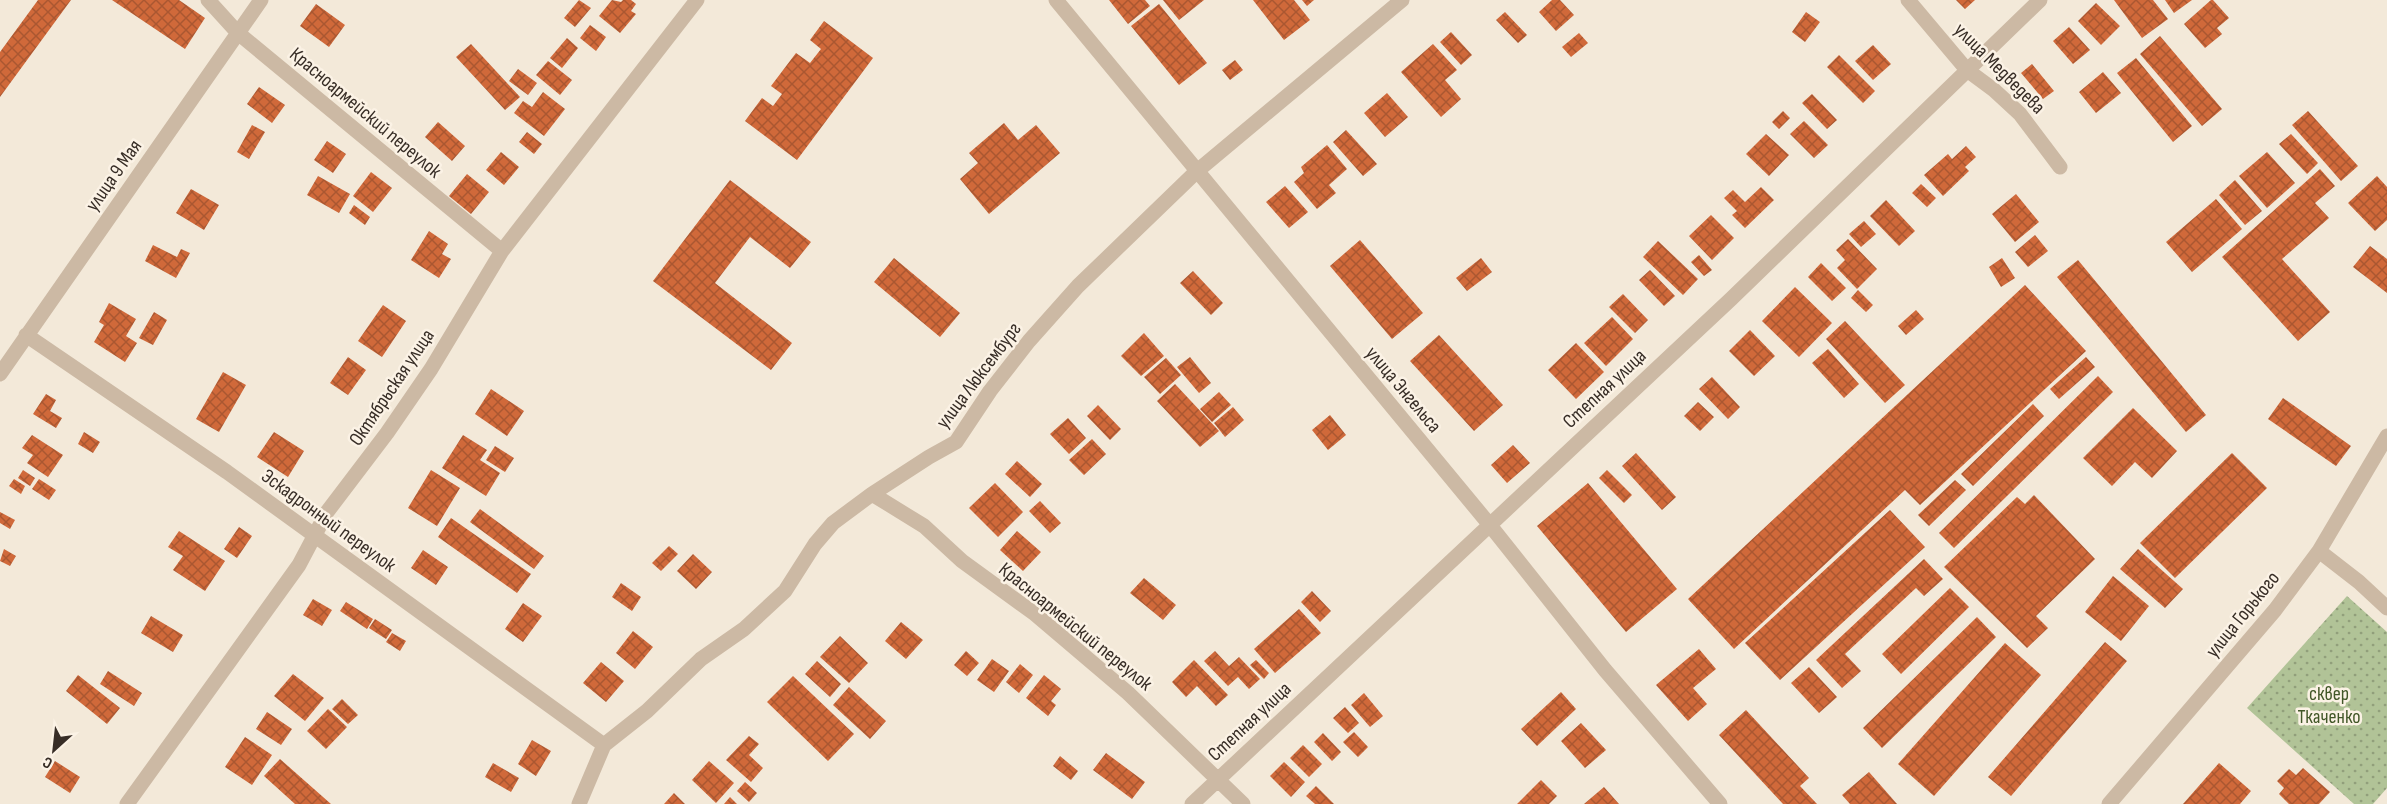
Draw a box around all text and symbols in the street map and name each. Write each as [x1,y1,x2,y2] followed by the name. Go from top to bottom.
[1949,18,2050,119] street label: улица Медведева
[285,42,446,183] street label: Красноармейский переулок
[81,135,147,216] street label: улица 9 Мая
[931,318,1027,433] street label: улица Люксембург
[344,325,440,450] street label: Октябрьская улица
[1360,342,1446,438] street label: улица Энгельса
[1558,344,1651,433] street label: Степная улица
[256,464,401,578] street label: Эскадронный переулок
[994,558,1157,696] street label: Красноармейский переулок
[2201,567,2285,663] street label: улица Горького
[1203,677,1296,766] street label: Степная улица
[2297,682,2361,729] park label: сквер Ткаченко
[24,720,84,780] north arrow
[40,752,56,772] text: С

